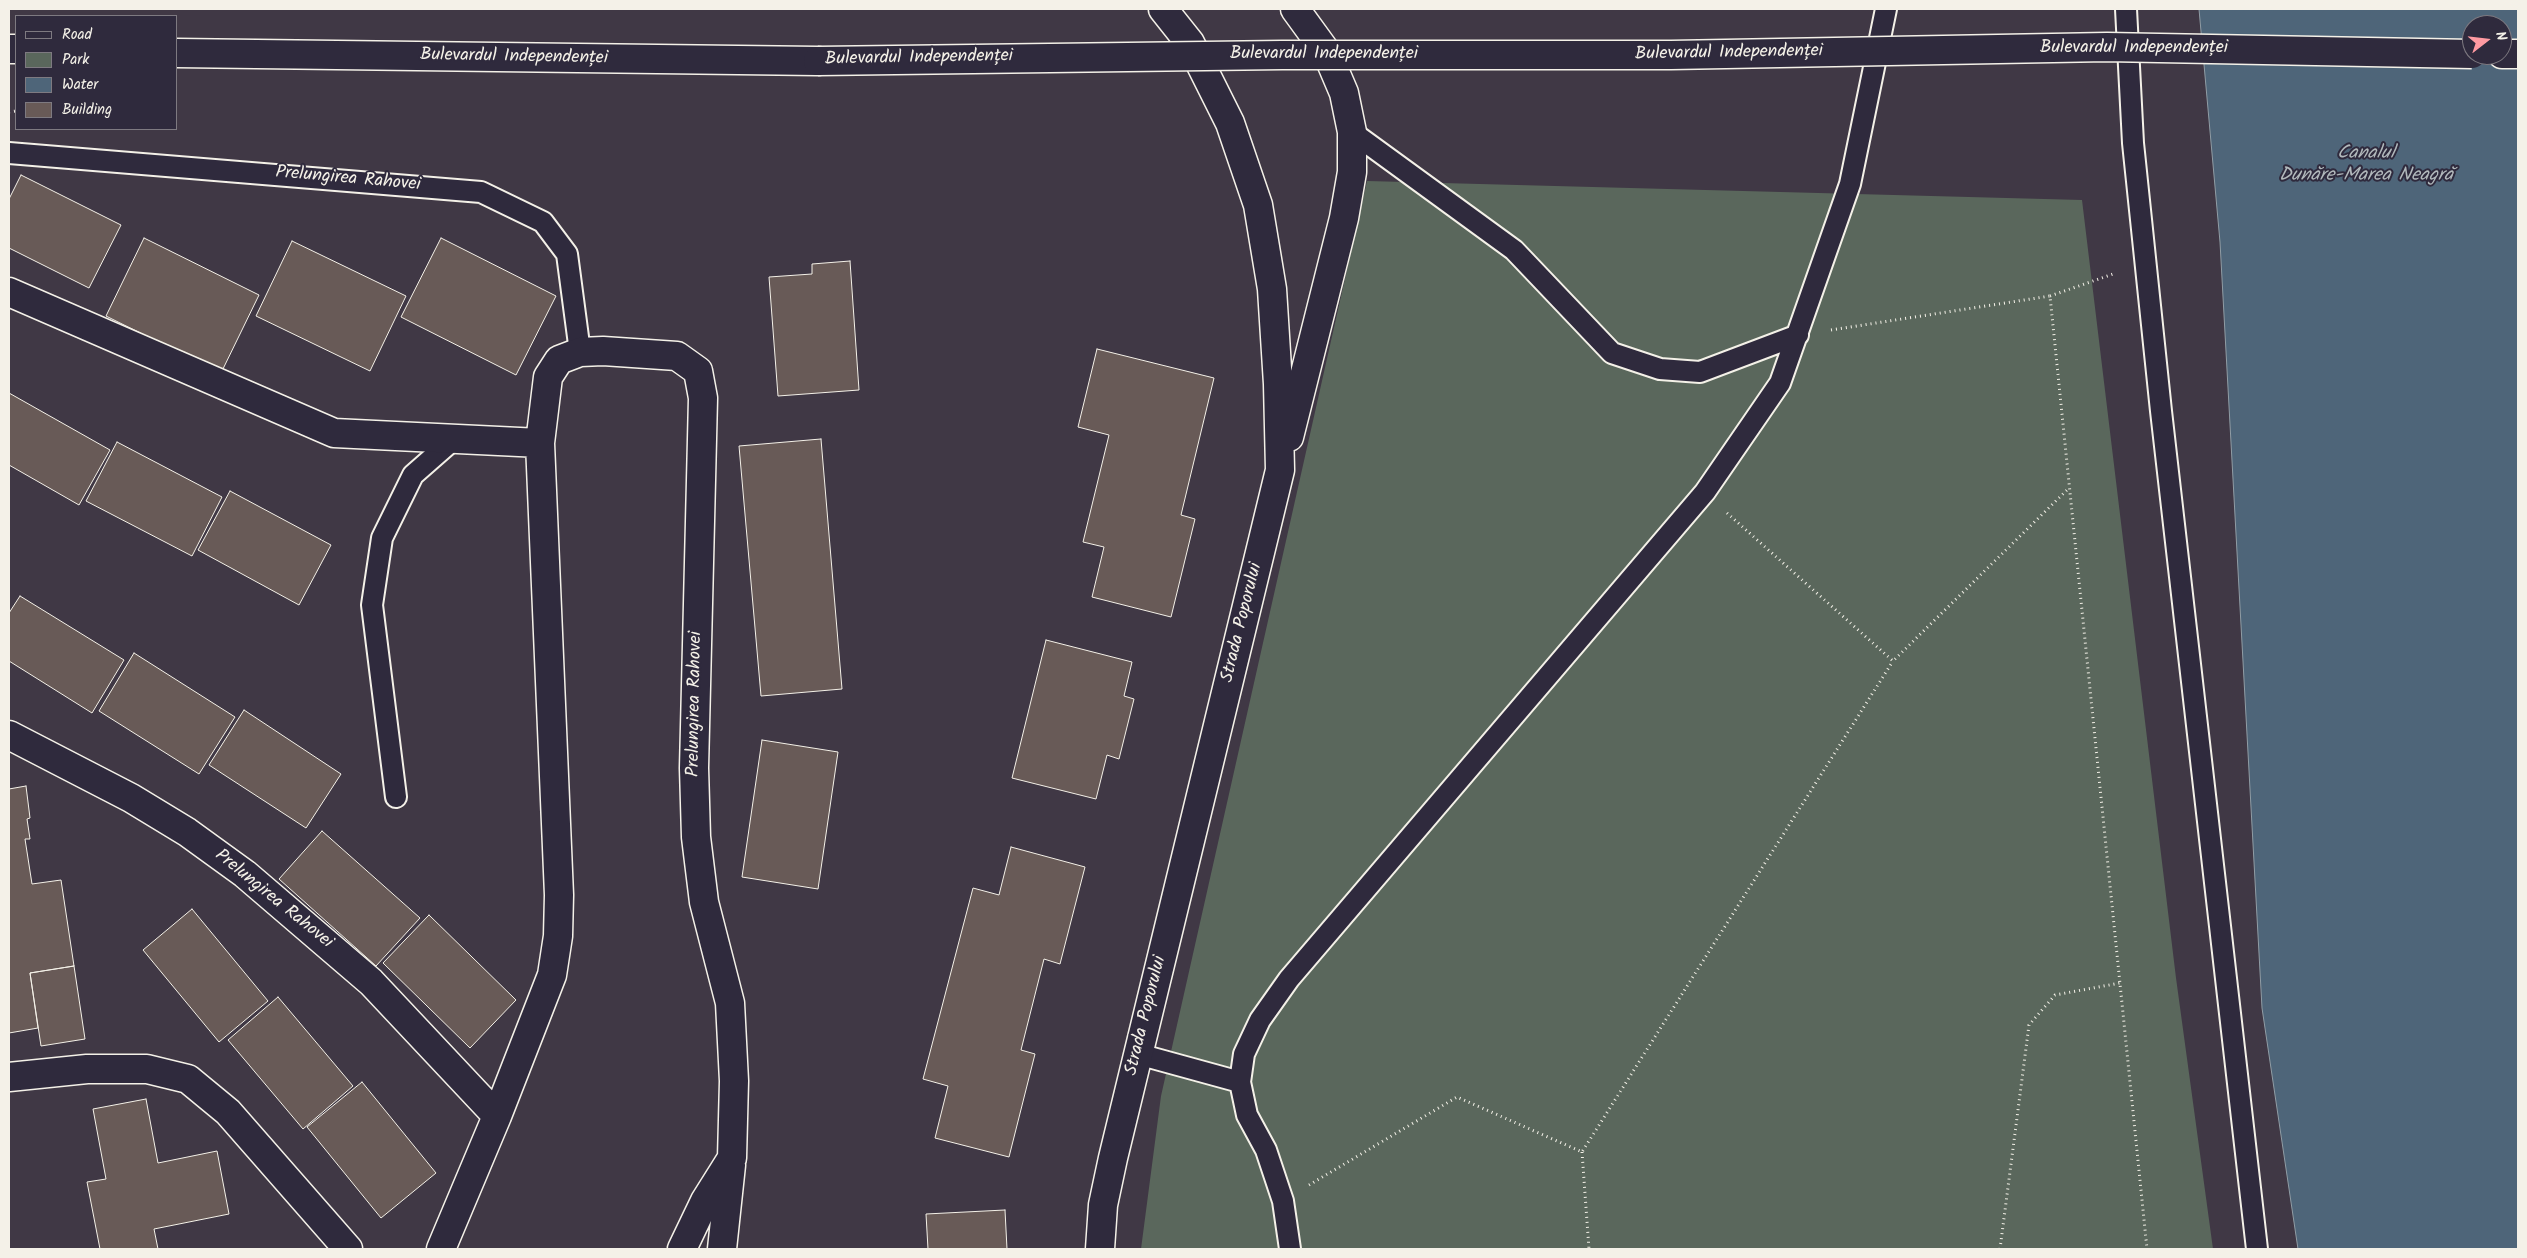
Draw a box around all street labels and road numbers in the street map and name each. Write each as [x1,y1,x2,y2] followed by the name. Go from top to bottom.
[2040,38,2228,60] street label: Bulevardul Independenței
[1635,42,1823,66] street label: Bulevardul Independenței
[1230,44,1418,66] street label: Bulevardul Independenței
[420,46,608,70] street label: Bulevardul Independenței
[825,47,1013,71] street label: Bulevardul Independenței
[274,163,422,197] street label: Prelungirea Rahovei
[1218,561,1268,685] street label: Strada Poporului
[684,631,708,777] street label: Prelungirea Rahovei
[210,846,336,954] street label: Prelungirea Rahovei
[1122,954,1172,1078] street label: Strada Poporului

